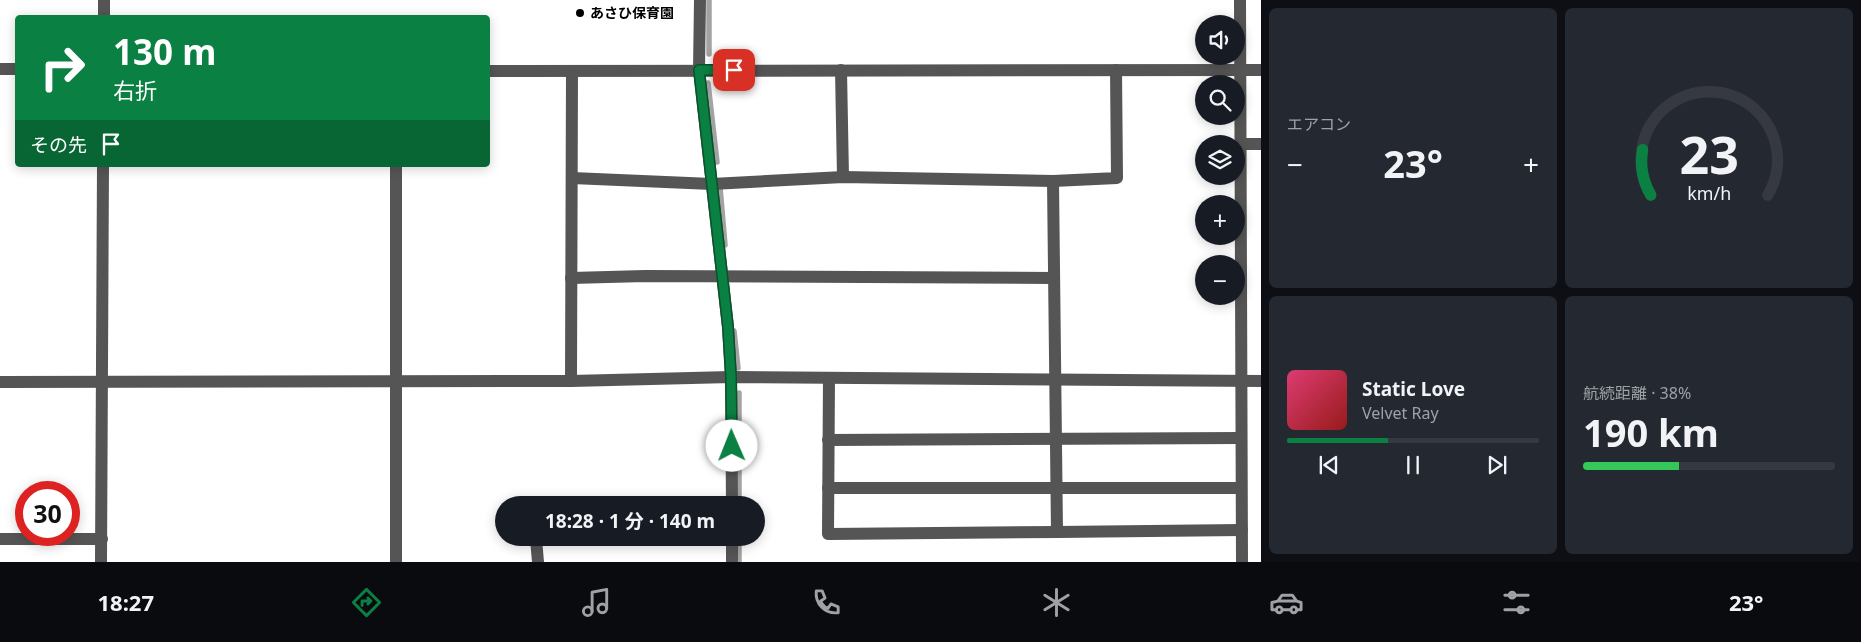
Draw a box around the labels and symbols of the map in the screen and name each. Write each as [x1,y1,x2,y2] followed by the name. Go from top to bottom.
[590,3,674,22] place label: あさひ保育園
[574,7,586,19] marker: あさひ保育園
[713,49,755,91] pin
[705,419,757,471] position arrow
[15,481,80,546] speed limit sign: 30

